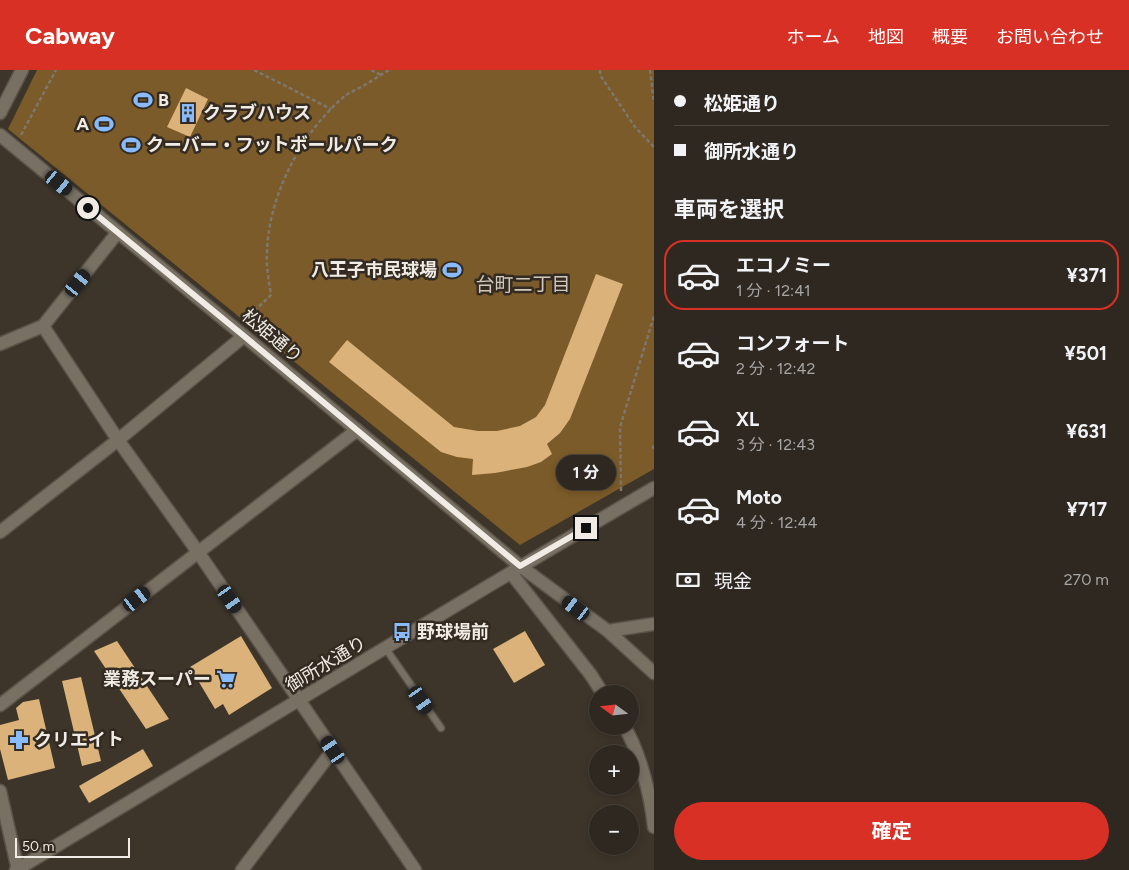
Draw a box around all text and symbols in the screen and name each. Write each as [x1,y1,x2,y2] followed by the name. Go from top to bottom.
[25,21,115,50] text: Cabway
[787,26,840,48] text: ホーム
[868,26,904,48] text: 地図
[932,26,968,48] text: 概要
[996,26,1104,48] text: お問い合わせ
[132,89,154,111] sports icon: B
[158,89,169,111] place label: B
[704,92,780,115] text: 松姫通り
[177,102,199,124] building icon: クラブハウス
[203,102,311,124] place label: クラブハウス
[76,113,89,135] place label: A
[93,113,115,135] sports icon: A
[120,134,142,156] sports icon: クーバー・フットボールパーク
[146,134,398,156] place label: クーバー・フットボールパーク
[704,140,799,163] text: 御所水通り
[42,168,75,198] car
[674,196,784,223] text: 車両を選択
[77,197,99,219] route start
[676,253,721,298] icon: car
[736,254,831,277] text: エコノミー
[311,259,437,281] place label: 八王子市民球場
[441,259,463,281] sports icon: 八王子市民球場
[1067,264,1107,287] text: ¥371
[62,267,93,299] car
[475,273,571,296] district label: 台町二丁目
[736,281,811,300] text: 1 分 · 12:41
[237,304,307,368] street label: 松姫通り
[676,331,721,376] icon: car
[736,332,849,355] text: コンフォート
[1064,342,1107,365] text: ¥501
[736,359,815,378] text: 2 分 · 12:42
[736,408,759,431] text: XL
[676,409,721,454] icon: car
[1066,420,1107,443] text: ¥631
[736,435,815,454] text: 3 分 · 12:43
[556,456,616,490] callout: 1 分
[573,463,599,482] text: 1 分
[736,486,782,509] text: Moto
[676,487,721,532] icon: car
[1067,498,1107,521] text: ¥717
[736,513,817,532] text: 4 分 · 12:44
[575,517,597,539] route end
[674,566,702,594] icon: cash
[714,570,752,593] text: 現金
[1064,570,1109,589] text: 270 m
[215,582,244,616] car
[120,584,153,614] car
[559,593,592,623] car
[391,621,413,643] bus stop icon: 野球場前
[417,621,489,643] place label: 野球場前
[282,631,370,697] street label: 御所水通り
[103,668,211,690] place label: 業務スーパー
[215,668,237,690] supermarket icon: 業務スーパー
[406,683,435,717] car
[589,685,639,735] north arrow
[589,685,639,855] map controls
[8,729,30,751] pharmacy icon: クリエイト
[34,729,124,751] place label: クリエイト
[318,733,347,767] car
[589,745,639,795] button: +
[674,802,1109,860] button: 確定
[589,805,639,855] button: −
[15,835,130,858] scale bar
[22,838,54,855] text: 50 m

